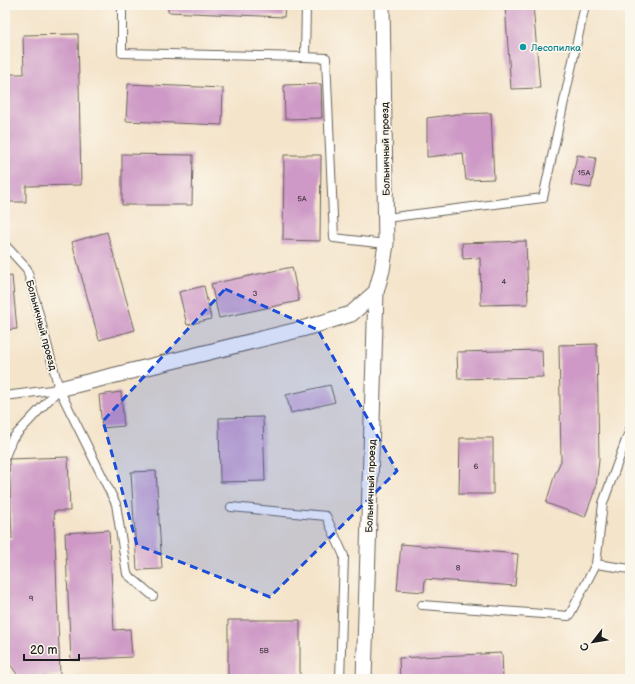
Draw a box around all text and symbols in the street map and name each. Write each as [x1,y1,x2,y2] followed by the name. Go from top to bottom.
[518,42,528,52] marker: Лесопилка
[530,42,581,54] place label: Лесопилка
[379,102,393,196] street label: Больничный проезд
[578,168,590,177] house number: 15А
[297,194,307,203] house number: 5А
[502,277,507,286] house number: 4
[23,279,59,372] street label: Больничный проезд
[253,289,258,298] house number: 3
[363,439,379,533] street label: Больничный проезд
[474,462,479,471] house number: 6
[456,563,461,572] house number: 8
[29,594,34,603] house number: 9
[573,622,613,662] north arrow
[24,636,79,662] scale bar
[577,640,592,654] text: С
[30,643,57,658] text: 20 m
[259,646,269,655] house number: 5В

